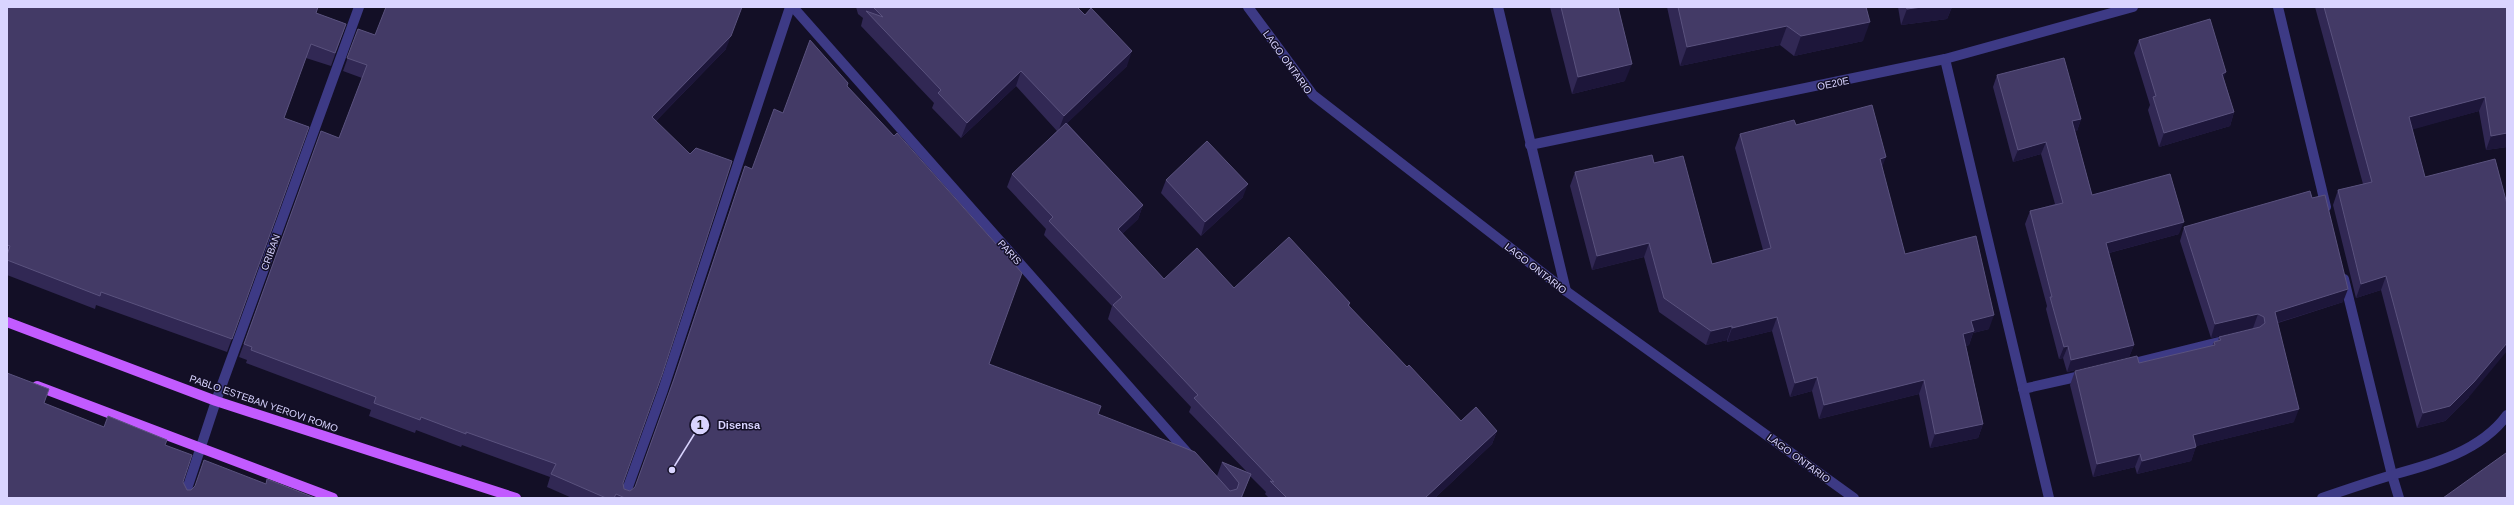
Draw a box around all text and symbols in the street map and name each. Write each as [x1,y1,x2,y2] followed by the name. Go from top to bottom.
[1261,29,1314,96] street label: LAGO ONTARIO
[1816,75,1850,92] street label: OE20E
[259,233,282,272] street label: CRIBAN
[996,238,1024,267] street label: PARIS
[1503,241,1569,296] street label: LAGO ONTARIO
[188,373,340,434] street label: PABLO ESTEBAN YEROVI ROMO
[690,413,768,436] callout: Disensa
[697,418,704,432] text: 1
[718,419,761,431] text: Disensa
[1765,432,1833,485] street label: LAGO ONTARIO

